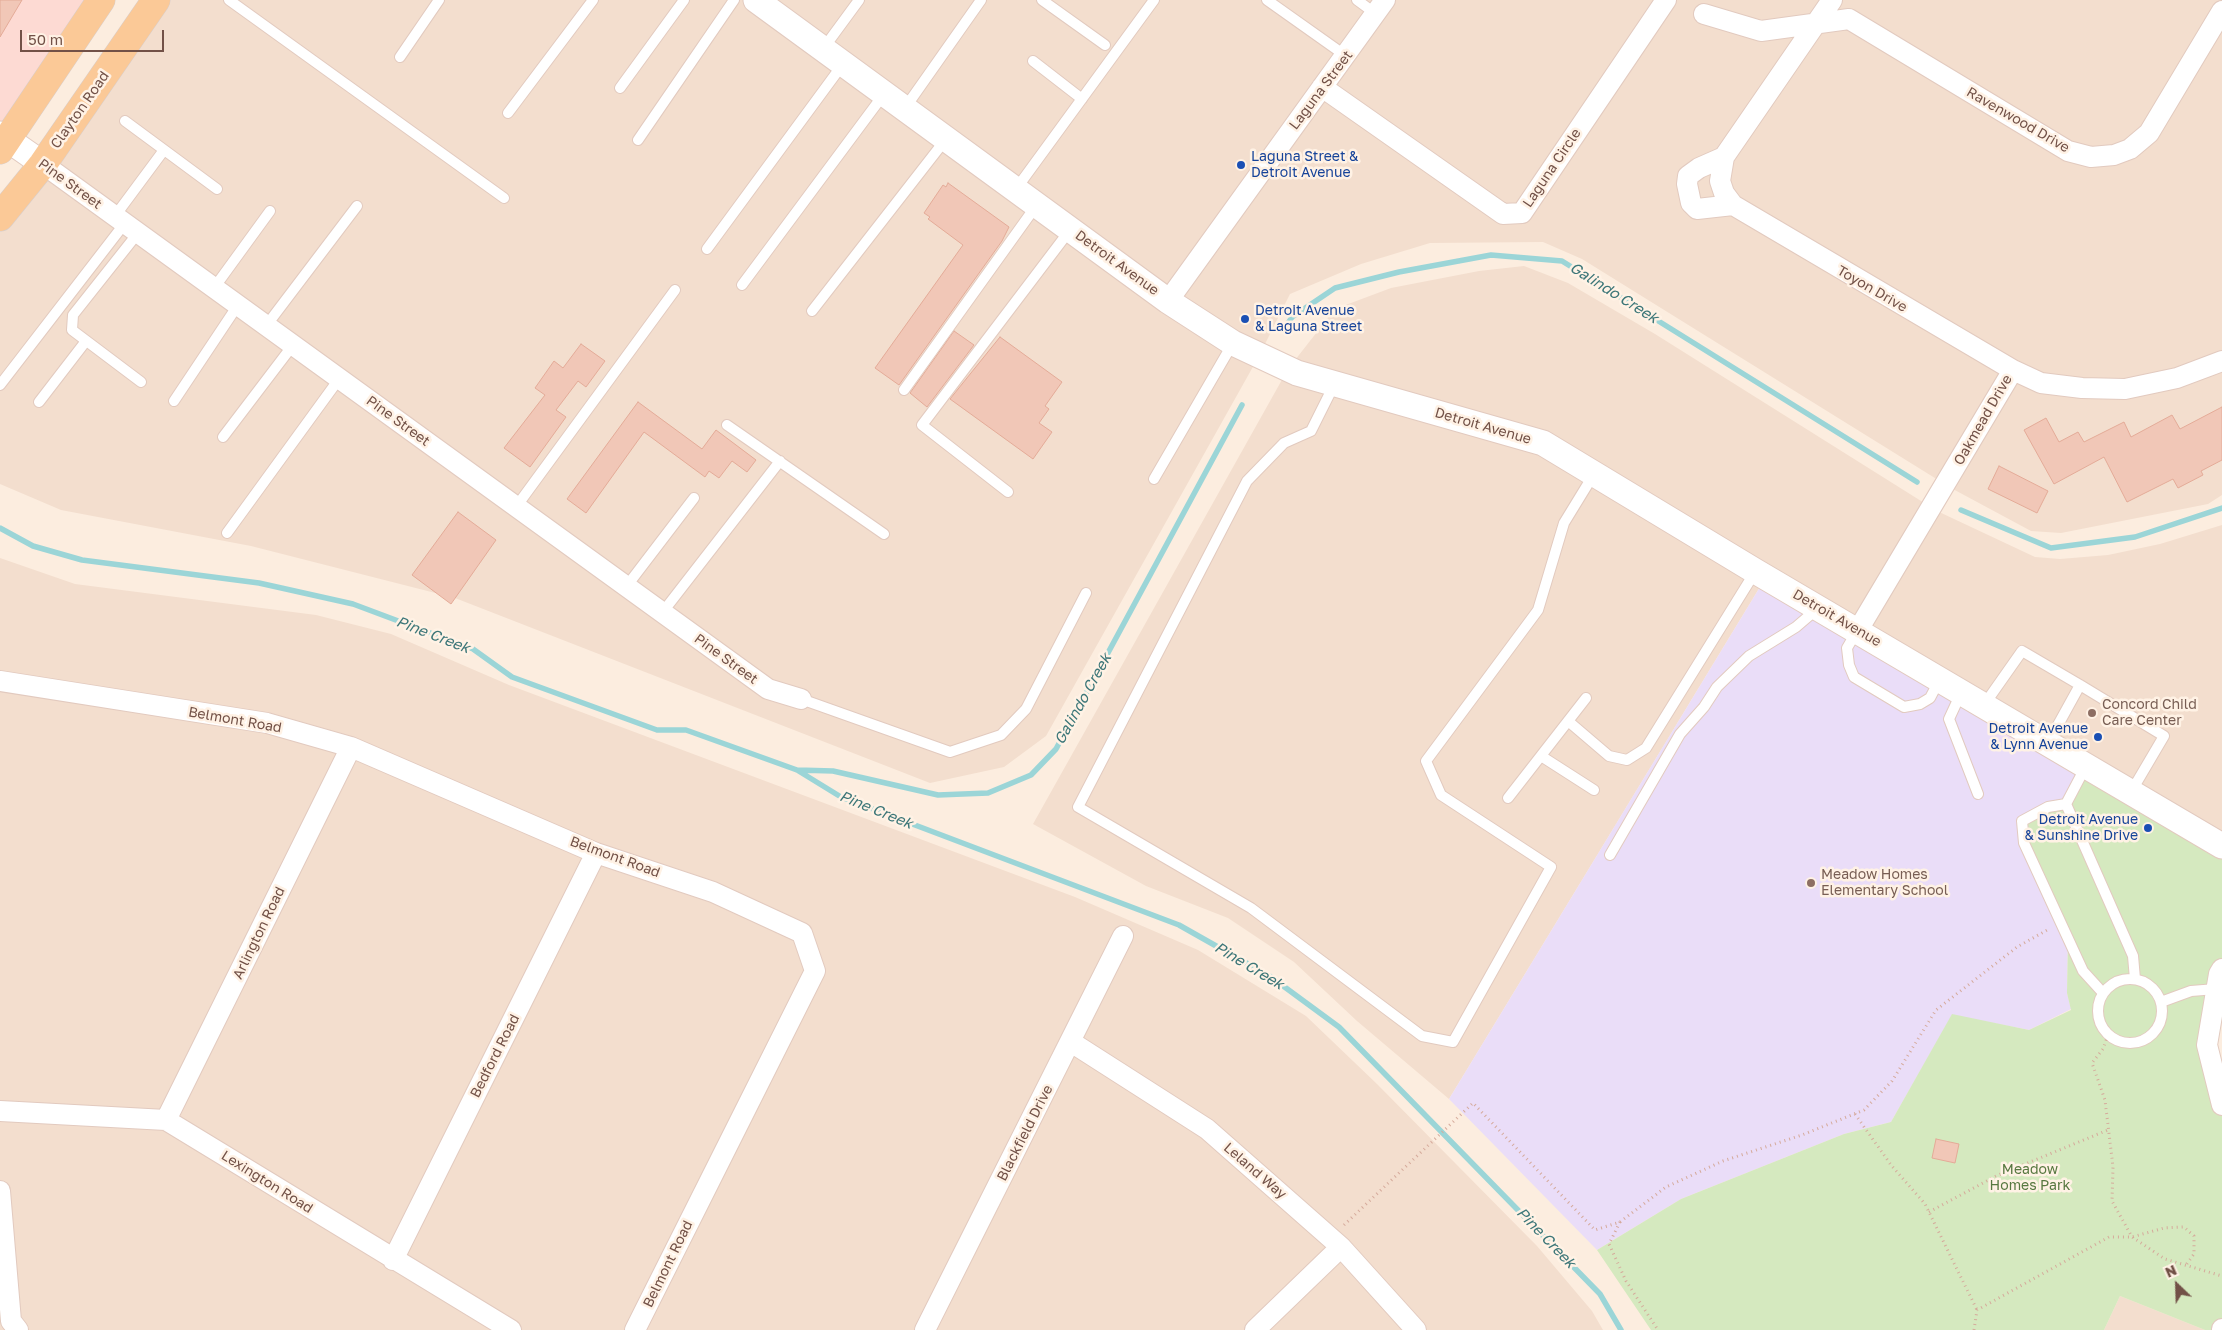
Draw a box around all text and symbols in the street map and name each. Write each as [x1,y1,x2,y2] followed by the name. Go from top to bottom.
[22,20,166,52] scale bar
[28,30,63,48] text: 50 m
[1286,47,1356,133] street label: Laguna Street
[47,68,113,152] street label: Clayton Road
[1964,84,2072,156] street label: Ravenwood Drive
[1519,125,1585,211] street label: Laguna Circle
[1251,149,1358,182] place label: Laguna Street & Detroit Avenue
[35,155,105,213] street label: Pine Street
[1235,159,1247,171] marker: Laguna Street & Detroit Avenue
[1072,227,1162,299] street label: Detroit Avenue
[1566,259,1662,327] water label: Galindo Creek
[1834,262,1910,316] street label: Toyon Drive
[1255,303,1362,336] place label: Detroit Avenue & Laguna Street
[1239,313,1251,325] marker: Detroit Avenue & Laguna Street
[1950,372,2016,468] street label: Oakmead Drive
[363,392,433,450] street label: Pine Street
[1433,404,1533,448] street label: Detroit Avenue
[1790,586,1884,650] street label: Detroit Avenue
[394,613,472,657] water label: Pine Creek
[691,630,761,688] street label: Pine Street
[1051,651,1115,747] water label: Galindo Creek
[2102,697,2197,730] place label: Concord Child Care Center
[187,704,283,736] street label: Belmont Road
[2086,707,2098,719] marker: Concord Child Care Center
[1988,721,2088,754] place label: Detroit Avenue & Lynn Avenue
[2092,731,2104,743] marker: Detroit Avenue & Lynn Avenue
[837,787,915,833] water label: Pine Creek
[2024,812,2138,844] place label: Detroit Avenue & Sunshine Drive
[2142,822,2154,834] marker: Detroit Avenue & Sunshine Drive
[568,833,662,881] street label: Belmont Road
[1821,867,1948,900] place label: Meadow Homes Elementary School
[1805,877,1817,889] marker: Meadow Homes Elementary School
[229,884,289,982] street label: Arlington Road
[1211,938,1287,994] water label: Pine Creek
[467,1012,523,1100] street label: Bedford Road
[994,1082,1056,1184] street label: Blackfield Drive
[1220,1139,1290,1203] street label: Leland Way
[218,1147,316,1217] street label: Lexington Road
[1990,1162,2070,1194] park label: Meadow Homes Park
[1513,1204,1579,1272] water label: Pine Creek
[640,1218,696,1310] street label: Belmont Road
[2152,1260,2202,1310] north arrow
[2162,1261,2179,1281] text: N

